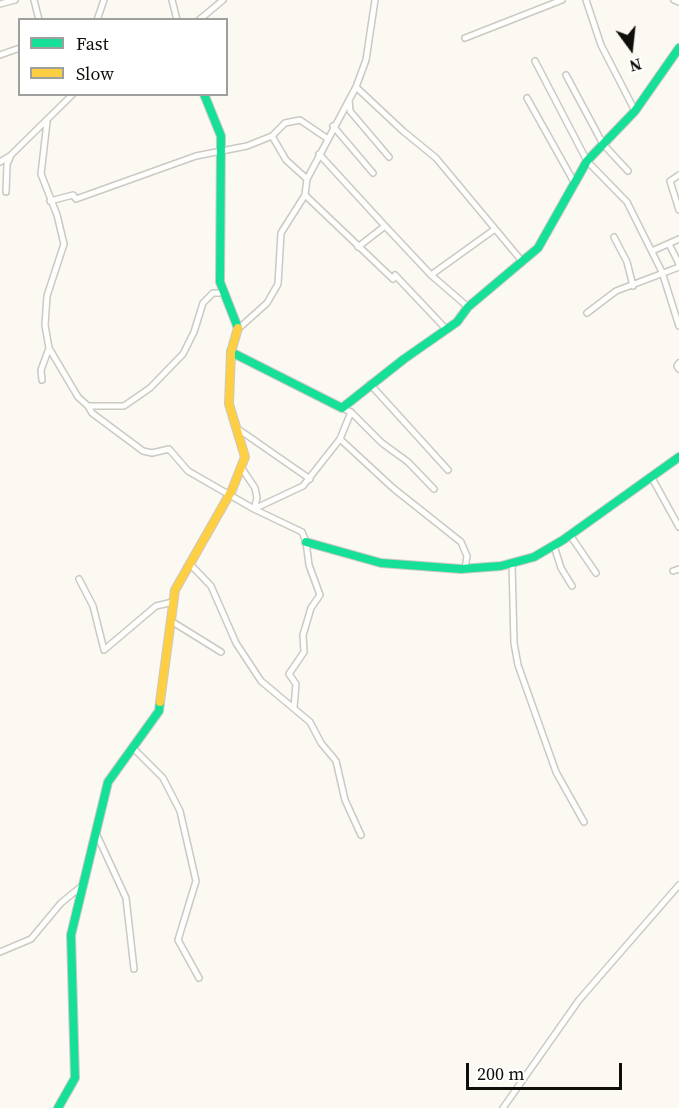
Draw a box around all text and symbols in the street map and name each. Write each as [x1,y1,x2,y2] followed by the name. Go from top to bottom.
[18,18,228,96] legend
[601,18,661,78] north arrow
[76,31,109,56] text: Fast
[627,53,644,78] text: N
[76,61,114,86] text: Slow
[469,1051,625,1089] scale bar
[477,1061,524,1086] text: 200 m

